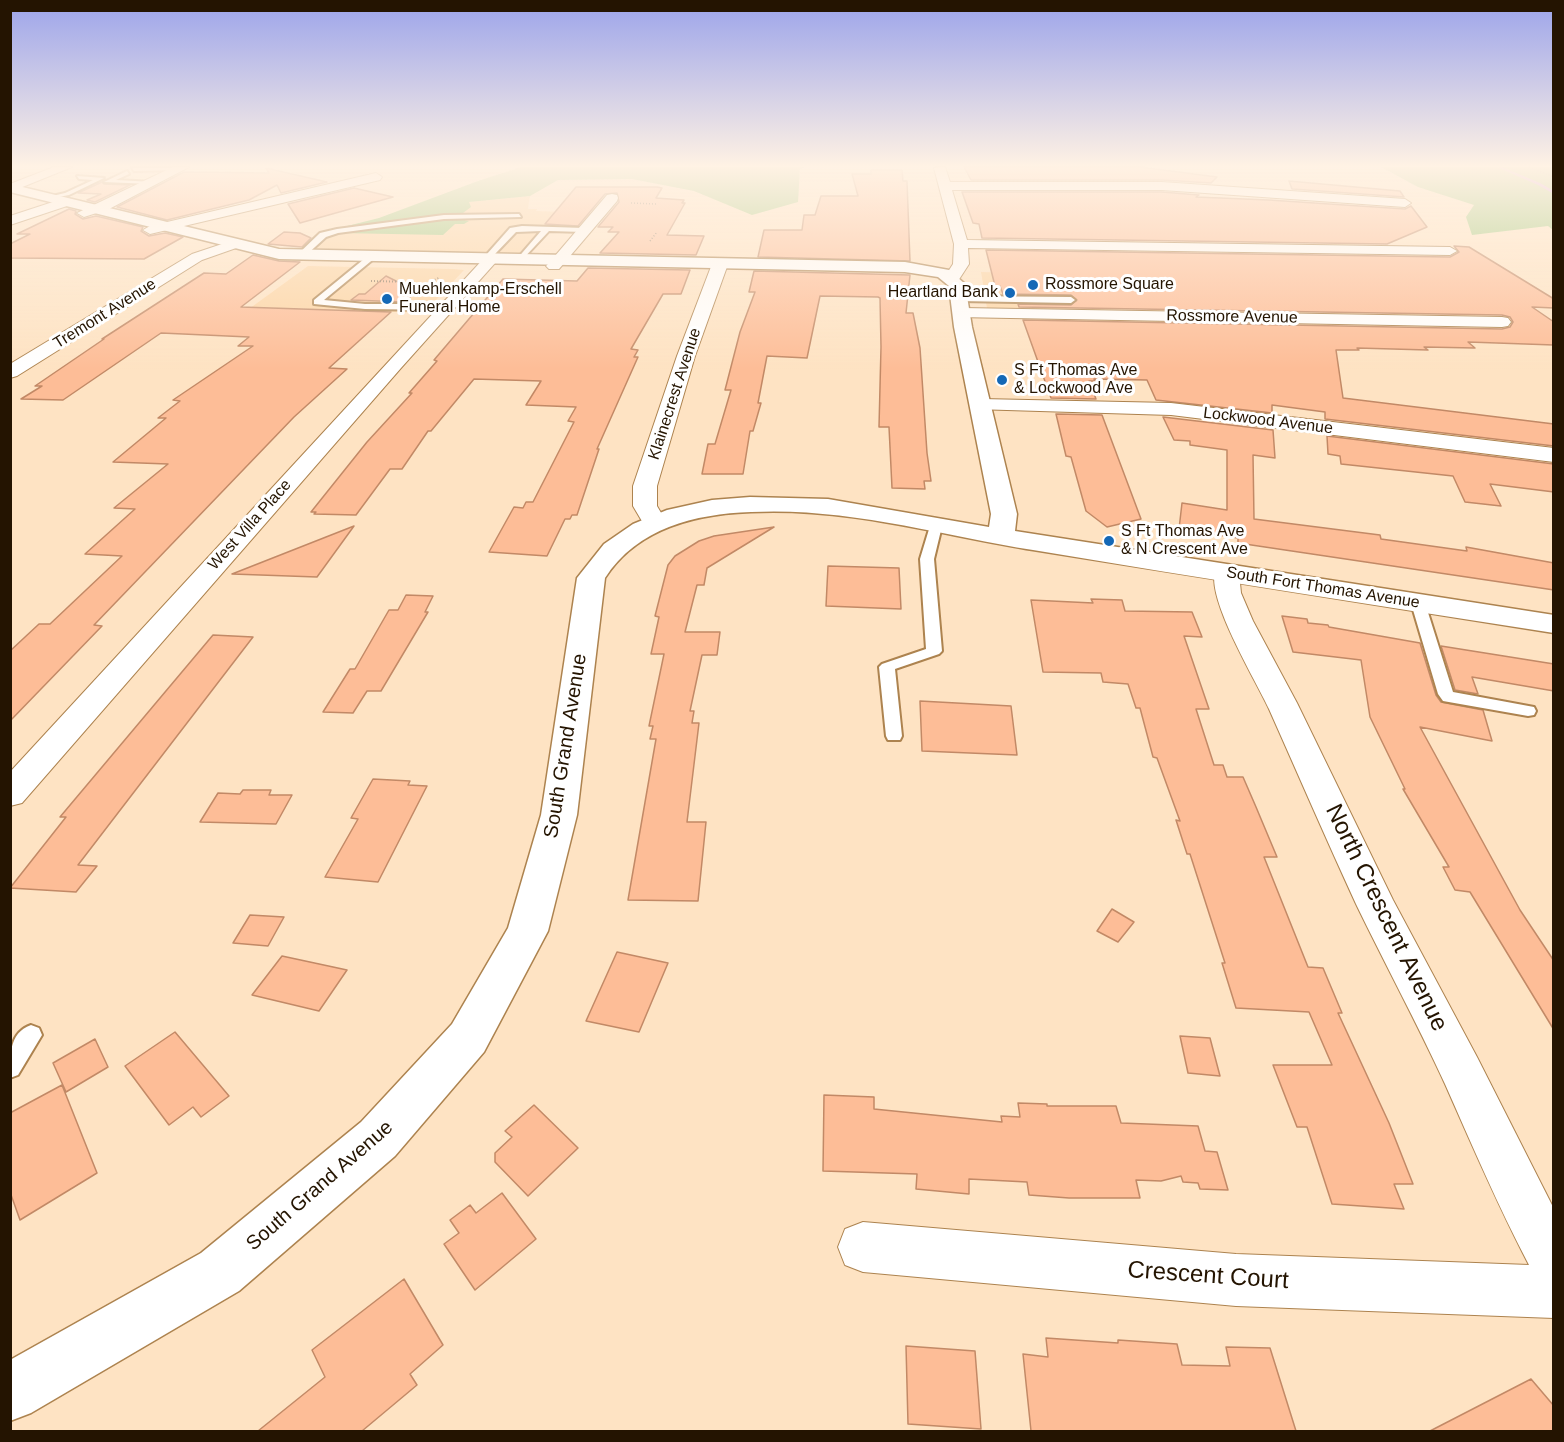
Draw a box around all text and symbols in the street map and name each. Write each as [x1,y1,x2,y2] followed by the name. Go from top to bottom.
[50,275,160,353] street label: Tremont Avenue
[1045,275,1174,295] place label: Rossmore Square
[1026,278,1040,292] marker: Rossmore Square
[399,280,562,318] place label: Muehlenkamp-Erschell Funeral Home
[888,283,998,303] place label: Heartland Bank
[1003,286,1017,300] marker: Heartland Bank
[380,292,394,306] marker: Muehlenkamp-Erschell Funeral Home
[1166,306,1298,328] street label: Rossmore Avenue
[645,326,705,462] street label: Klainecrest Avenue
[1014,361,1137,399] place label: S Ft Thomas Ave & Lockwood Ave
[995,373,1009,387] marker: S Ft Thomas Ave & Lockwood Ave
[1202,404,1334,438] street label: Lockwood Avenue
[204,476,296,574] street label: West Villa Place
[1121,522,1248,560] place label: S Ft Thomas Ave & N Crescent Ave
[1102,534,1116,548] marker: S Ft Thomas Ave & N Crescent Ave
[1225,563,1421,613] street label: South Fort Thomas Avenue
[540,652,592,840] street label: South Grand Avenue
[1318,800,1454,1036] street label: North Crescent Avenue
[242,1116,398,1256] street label: South Grand Avenue
[1126,1256,1290,1296] street label: Crescent Court

